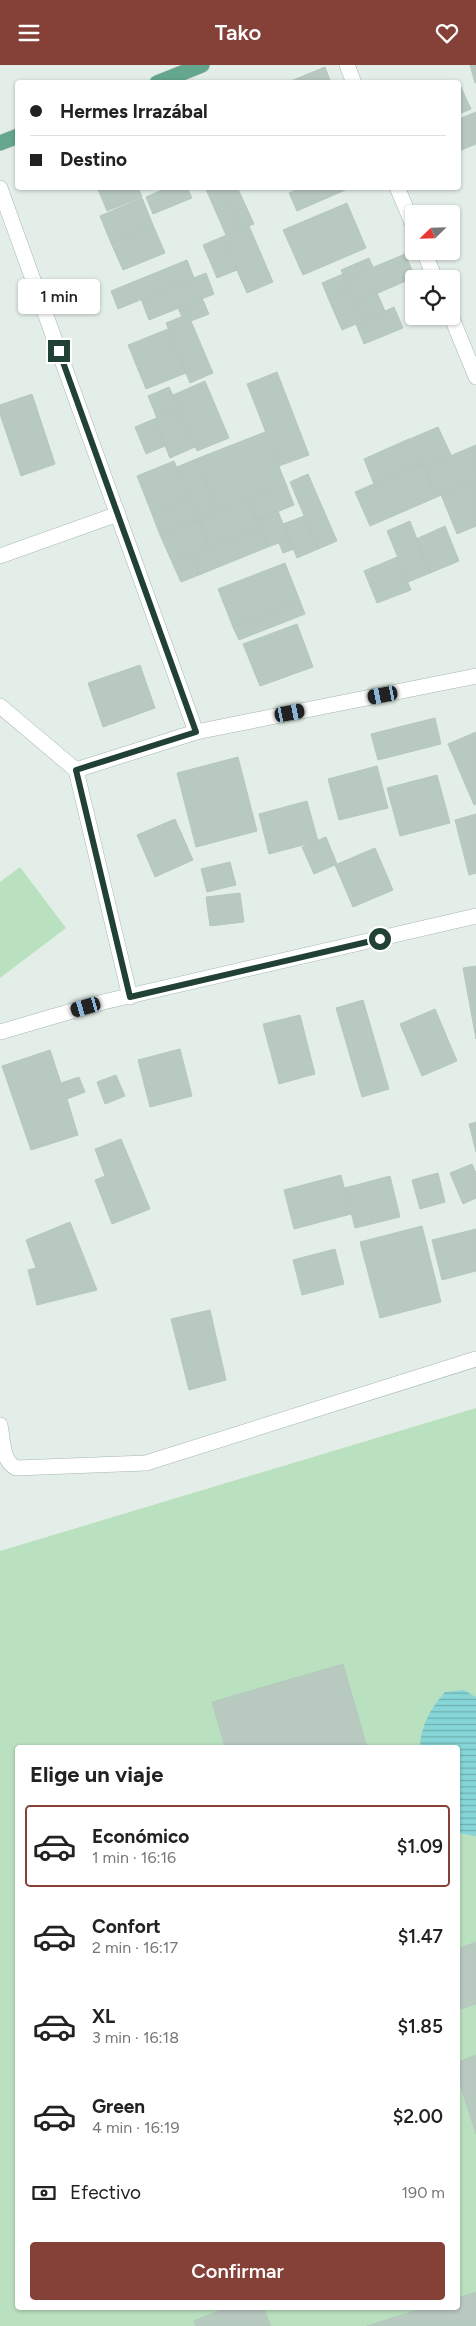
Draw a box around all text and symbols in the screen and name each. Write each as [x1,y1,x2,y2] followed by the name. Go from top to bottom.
[15,19,43,47] icon: menu
[215,19,261,46] text: Tako
[433,19,461,47] icon: heart
[60,100,208,123] text: Hermes Irrazábal
[60,148,127,171] text: Destino
[405,205,460,260] north arrow
[405,205,460,325] map controls
[405,270,460,325] button: locate
[18,279,100,313] callout: 1 min
[40,287,78,306] text: 1 min
[48,340,70,362] route end
[366,685,399,705] car
[273,703,306,723] car
[369,928,391,950] route start
[69,996,102,1018] car
[30,1761,163,1788] text: Elige un viaje
[32,1824,77,1869] icon: car
[92,1825,189,1848] text: Económico
[397,1835,443,1858] text: $1.09
[92,1848,176,1867] text: 1 min · 16:16
[32,1914,77,1959] icon: car
[92,1915,161,1938] text: Confort
[398,1925,443,1948] text: $1.47
[92,1938,178,1957] text: 2 min · 16:17
[32,2004,77,2049] icon: car
[92,2005,115,2028] text: XL
[397,2015,443,2038] text: $1.85
[92,2028,179,2047] text: 3 min · 16:18
[32,2094,77,2139] icon: car
[92,2095,145,2118] text: Green
[393,2105,443,2128] text: $2.00
[92,2118,180,2137] text: 4 min · 16:19
[30,2179,58,2207] icon: cash
[70,2181,141,2204] text: Efectivo
[402,2183,445,2202] text: 190 m
[30,2242,445,2300] button: Confirmar

